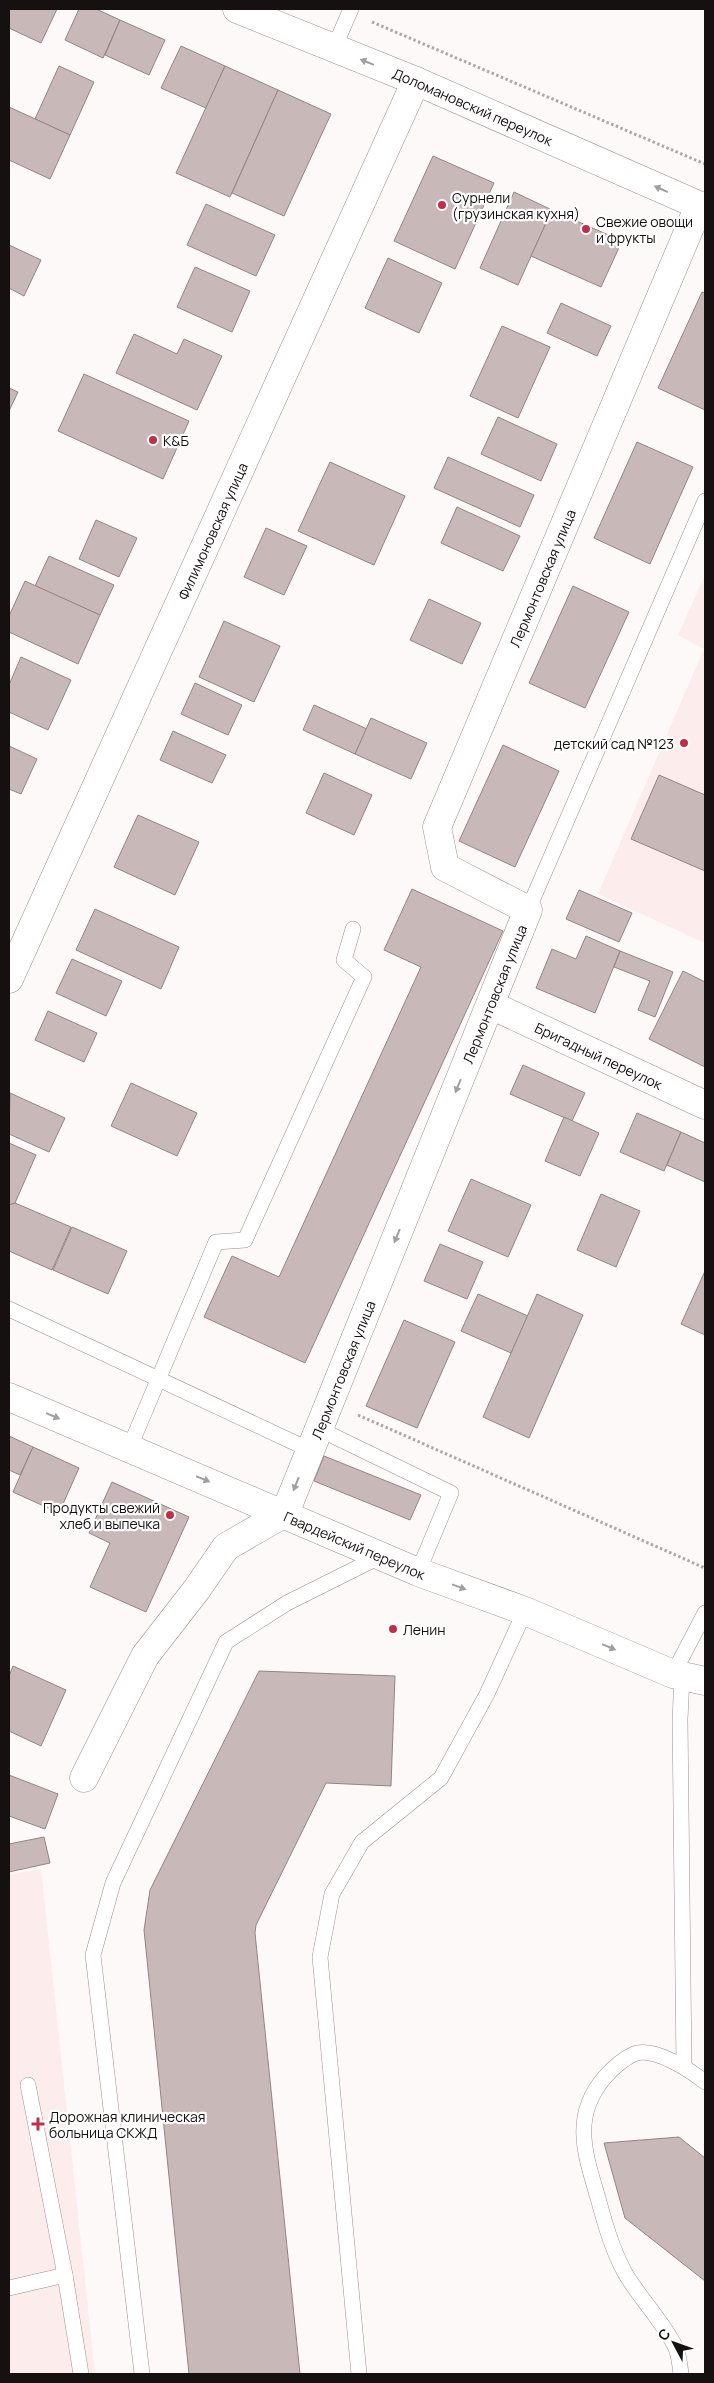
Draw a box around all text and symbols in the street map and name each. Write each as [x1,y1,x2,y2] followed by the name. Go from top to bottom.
[360,57,374,65] one-way arrow
[390,63,557,150] street label: Доломановский переулок
[654,184,668,192] one-way arrow
[452,188,580,223] place label: Сурнели (грузинская кухня)
[436,199,448,211] marker: Сурнели (грузинская кухня)
[596,212,693,247] place label: Свежие овощи и фрукты
[580,223,592,235] marker: Свежие овощи и фрукты
[163,431,189,450] place label: К&Б
[147,434,159,446] marker: К&Б
[173,459,251,602] street label: Филимоновская улица
[505,506,580,650] street label: Лермонтовская улица
[554,734,674,753] place label: детский сад №123
[678,737,690,749] marker: детский сад №123
[458,922,531,1066] street label: Лермонтовская улица
[532,1017,667,1094] street label: Бригадный переулок
[454,1078,462,1093] one-way arrow
[393,1229,401,1243] one-way arrow
[306,1297,379,1442] street label: Лермонтовская улица
[46,1412,61,1420] one-way arrow
[196,1476,210,1484] one-way arrow
[292,1477,300,1491] one-way arrow
[43,1498,160,1533] place label: Продукты свежий хлеб и выпечка
[281,1506,429,1584] street label: Гвардейский переулок
[164,1509,176,1521] marker: Продукты свежий хлеб и выпечка
[451,1584,466,1591] one-way arrow
[403,1620,446,1639] place label: Ленин
[387,1623,399,1635] marker: Ленин
[602,1643,616,1651] one-way arrow
[49,2107,205,2142] place label: Дорожная клиническая больница СКЖД
[31,2117,45,2131] marker: Дорожная клиническая больница СКЖД
[649,2318,699,2368] north arrow
[653,2324,674,2344] text: С

